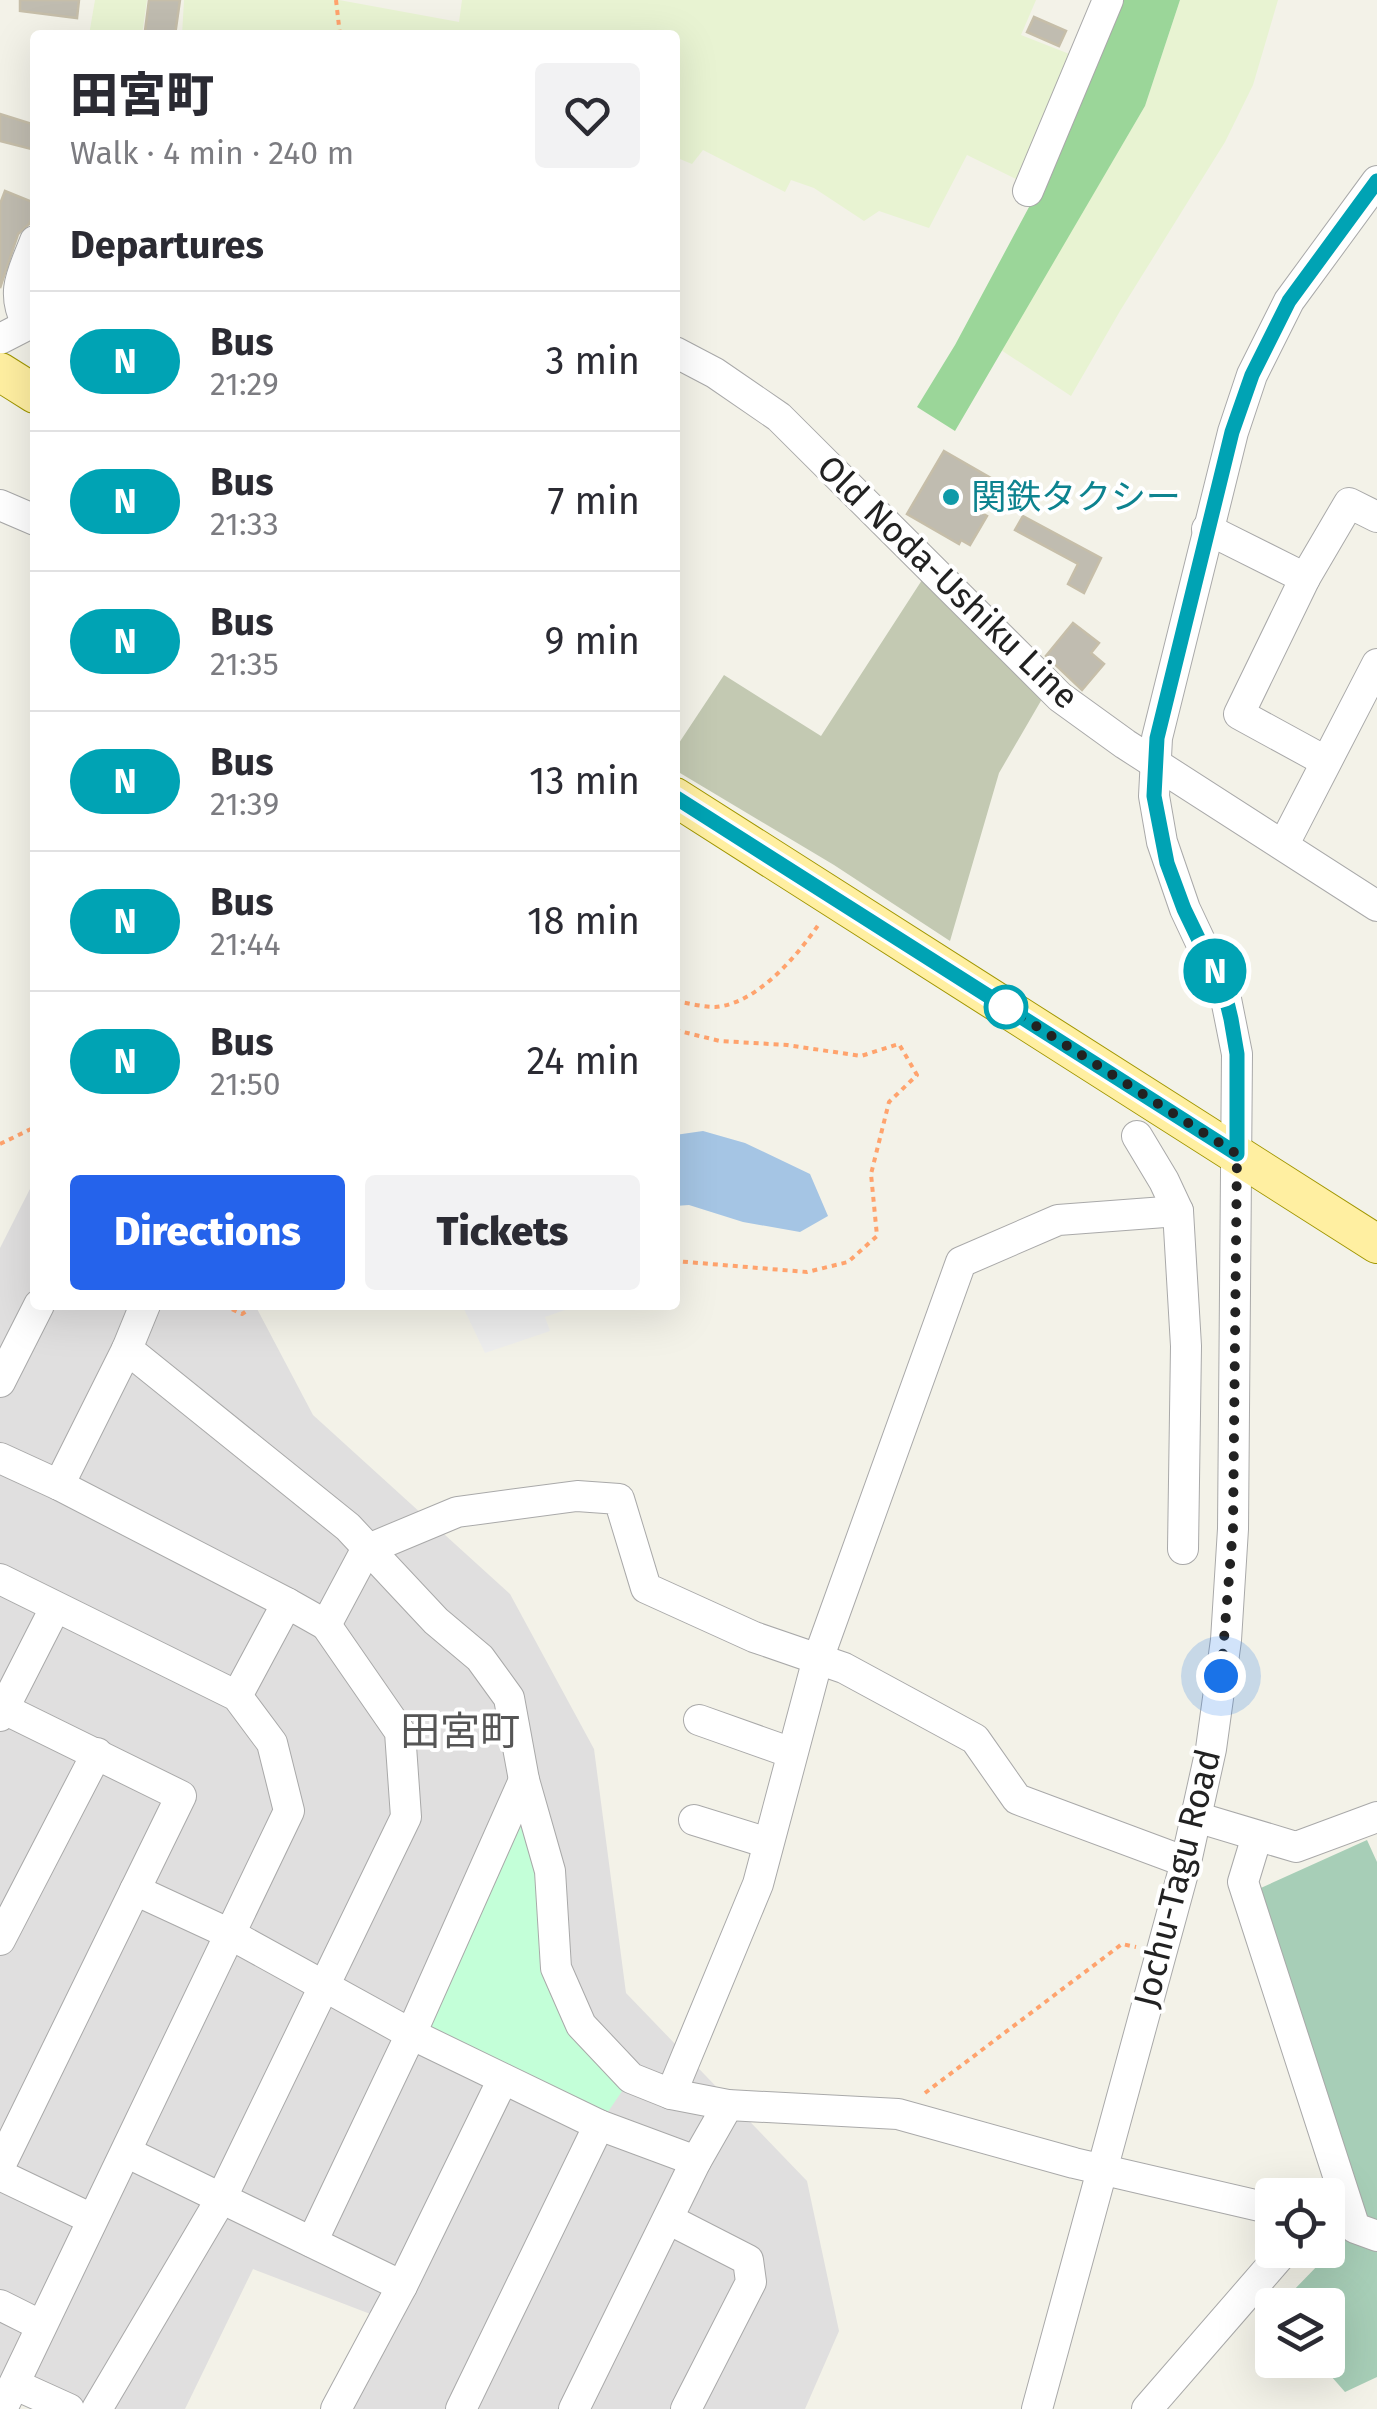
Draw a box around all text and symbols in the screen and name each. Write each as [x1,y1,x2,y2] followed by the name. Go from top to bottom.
[535,63,640,168] button: heart
[70,67,214,125] text: 田宮町
[70,134,354,172] text: Walk · 4 min · 240 m
[70,222,264,268] text: Departures
[210,319,274,365] text: Bus
[545,338,640,384] text: 3 min
[113,340,137,382] text: N
[210,365,279,403] text: 21:29
[809,447,1087,717] street label: Old Noda-Ushiku Line
[210,459,274,505] text: Bus
[971,476,1181,518] place label: 関鉄タクシー
[548,478,640,524] text: 7 min
[113,480,137,522] text: N
[940,486,962,508] marker: 関鉄タクシー
[210,505,279,543] text: 21:33
[210,599,274,645] text: Bus
[544,618,640,664] text: 9 min
[113,620,137,662] text: N
[210,645,279,683] text: 21:35
[210,739,274,785] text: Bus
[529,758,640,804] text: 13 min
[113,760,137,802] text: N
[210,785,279,823] text: 21:39
[210,879,274,925] text: Bus
[527,898,640,944] text: 18 min
[113,900,137,942] text: N
[210,925,280,963] text: 21:44
[1182,938,1248,1004] line badge: N
[1203,950,1227,992] text: N
[985,986,1027,1028] unlabelled marker
[210,1019,274,1065] text: Bus
[526,1038,640,1084] text: 24 min
[113,1040,137,1082] text: N
[210,1065,281,1103] text: 21:50
[70,1175,345,1290] button: Directions
[365,1175,640,1290] button: Tickets
[1196,1651,1246,1701] your location
[400,1708,520,1756] district label: 田宮町
[1125,1745,1229,2011] street label: Jochu-Tagu Road
[1255,2178,1345,2378] map controls
[1255,2178,1345,2268] button: locate
[1255,2288,1345,2378] button: layers

